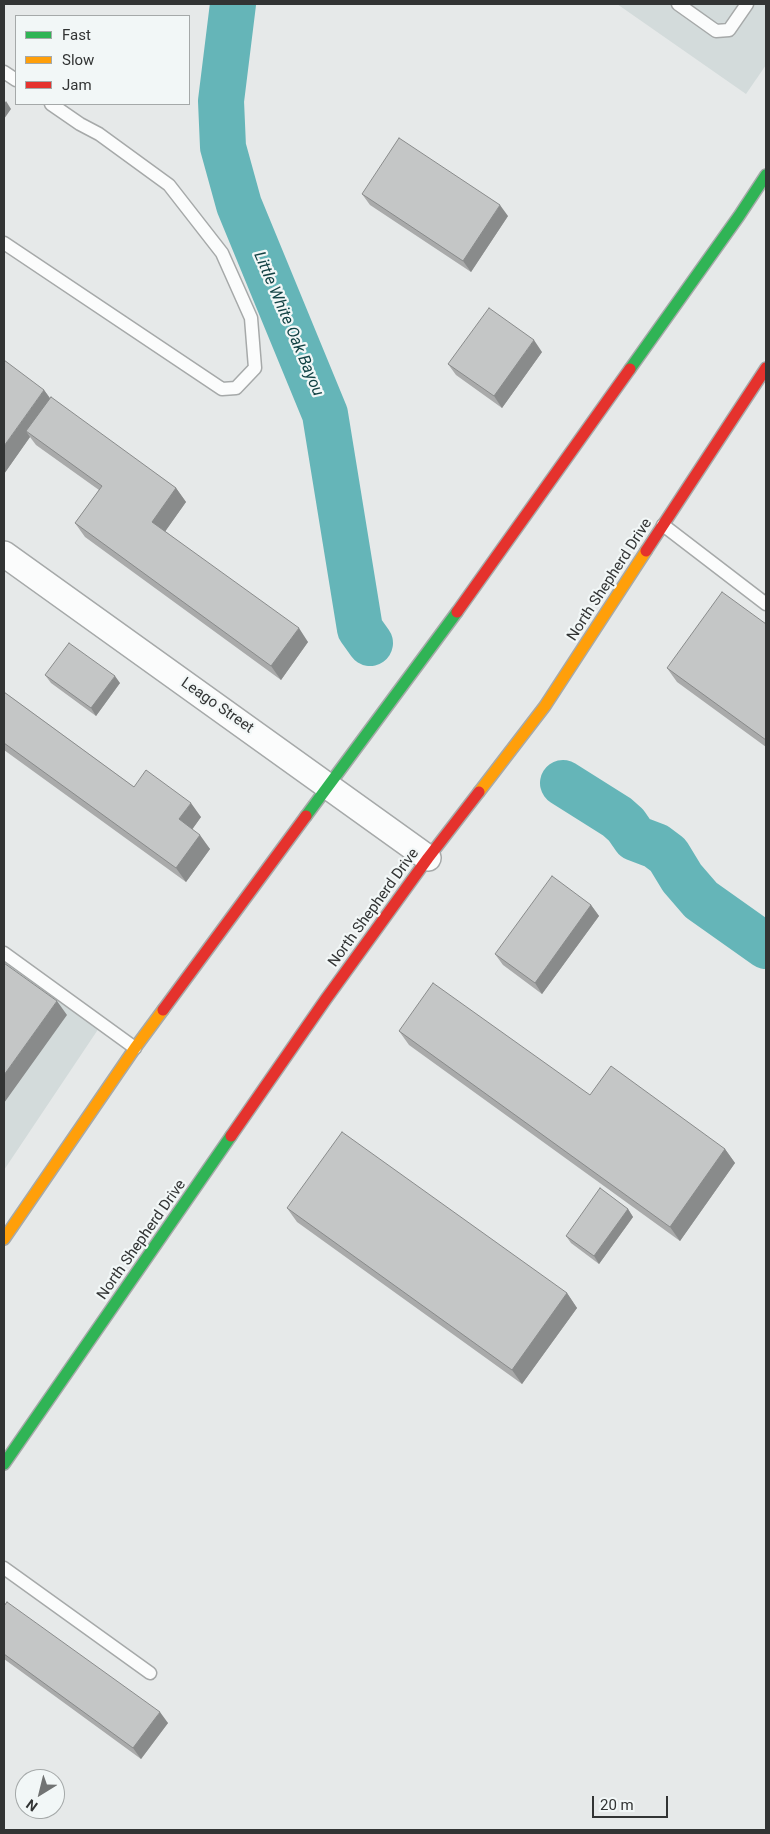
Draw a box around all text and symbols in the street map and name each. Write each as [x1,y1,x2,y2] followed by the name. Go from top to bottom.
[15,15,190,105] legend
[62,26,91,44] text: Fast
[62,51,94,69] text: Slow
[62,76,92,94] text: Jam
[249,249,327,399] water label: Little White Oak Bayou
[564,515,656,645] street label: North Shepherd Drive
[177,674,257,738] street label: Leago Street
[325,845,423,971] street label: North Shepherd Drive
[94,1177,190,1303] street label: North Shepherd Drive
[15,1769,65,1819] north arrow
[595,1786,671,1818] scale bar
[23,1796,40,1815] text: N
[600,1796,634,1814] text: 20 m

